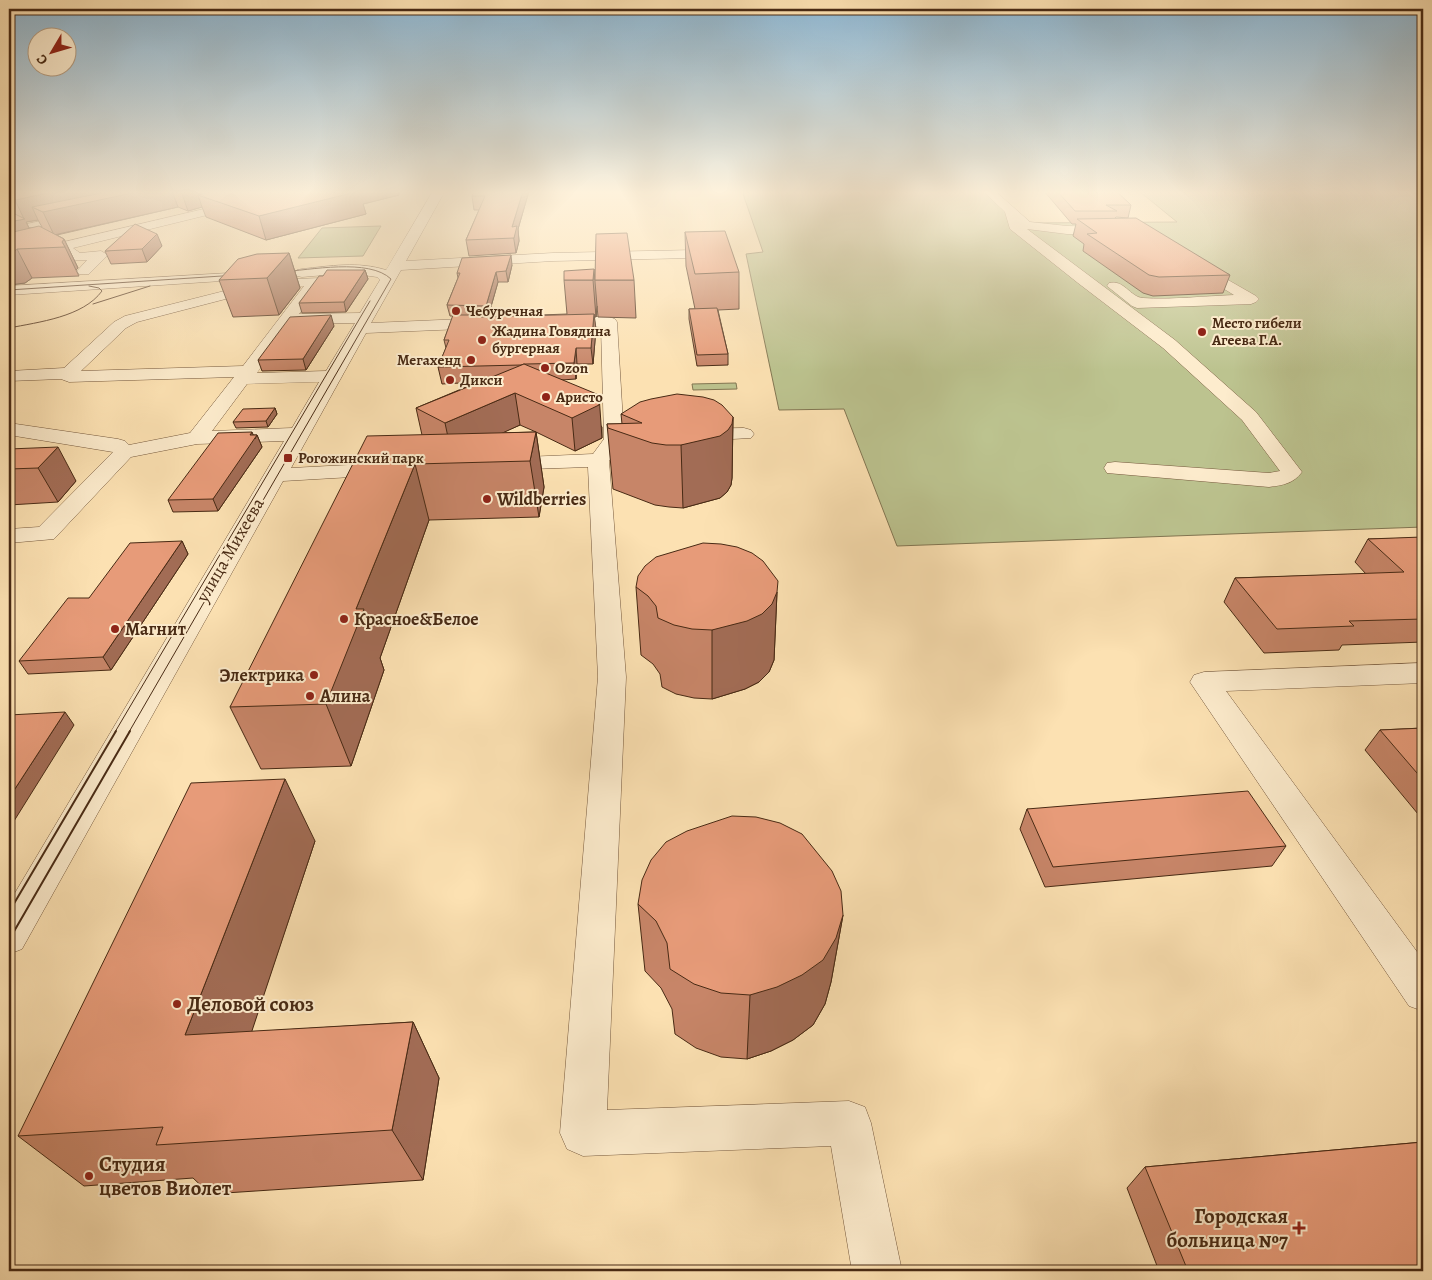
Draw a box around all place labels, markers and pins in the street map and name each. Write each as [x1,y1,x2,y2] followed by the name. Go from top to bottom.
[466,301,544,321] place label: Чебуречная
[450,305,462,317] marker: Чебуречная
[1211,313,1302,350] place label: Место гибели Агеева Г.А.
[492,321,612,358] place label: Жадина Говядина бургерная
[1196,326,1208,338] marker: Место гибели Агеева Г.А.
[476,334,488,346] marker: Жадина Говядина бургерная
[397,350,461,370] place label: Мегахенд
[465,354,477,366] marker: Мегахенд
[555,358,589,378] place label: Ozon
[539,362,551,374] marker: Ozon
[460,370,502,390] place label: Дикси
[444,374,456,386] marker: Дикси
[555,387,603,407] place label: Аристо
[540,391,552,403] marker: Аристо
[298,448,424,468] place label: Рогожинский парк
[282,452,294,464] marker: Рогожинский парк
[496,487,586,511] place label: Wildberries
[481,493,493,505] marker: Wildberries
[354,607,479,631] place label: Красное&Белое
[338,613,350,625] marker: Красное&Белое
[125,617,186,641] place label: Магнит
[109,623,121,635] marker: Магнит
[219,663,304,687] place label: Электрика
[308,669,320,681] marker: Электрика
[319,684,371,708] place label: Алина
[304,690,316,702] marker: Алина
[187,990,314,1018] place label: Деловой союз
[171,998,183,1010] marker: Деловой союз
[99,1150,232,1202] place label: Студия цветов Виолет
[83,1170,95,1182] marker: Студия цветов Виолет
[1166,1202,1288,1254] place label: Городская больница №7
[1292,1221,1306,1235] marker: Городская больница №7

